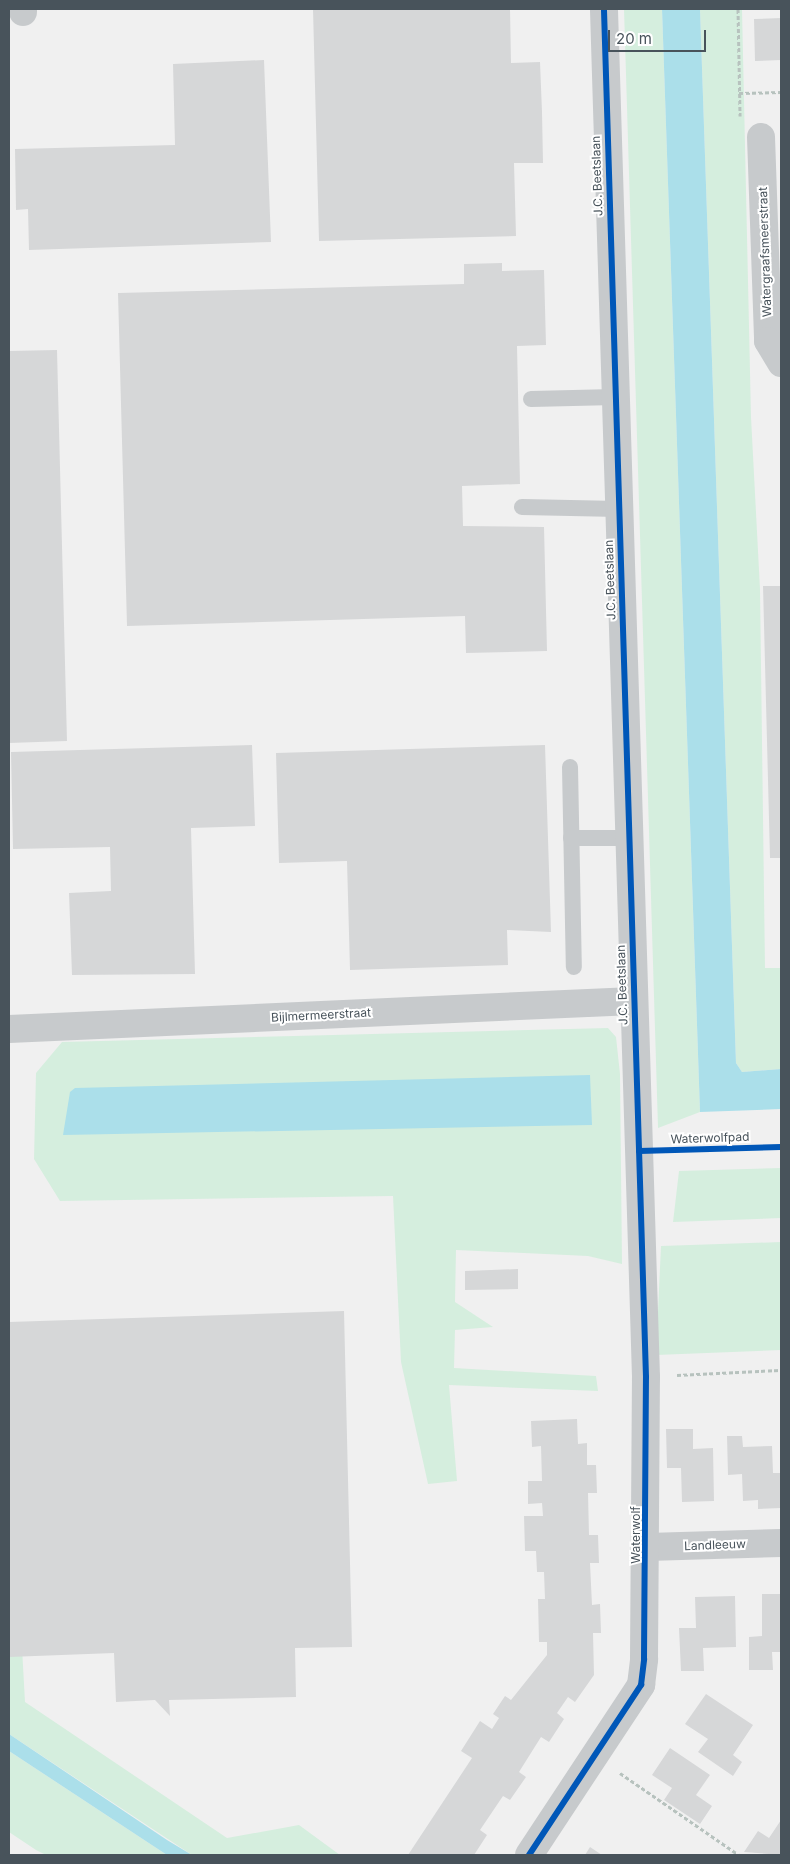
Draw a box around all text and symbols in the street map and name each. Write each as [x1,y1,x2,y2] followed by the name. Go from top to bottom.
[610,20,708,52] scale bar
[616,29,652,48] text: 20 m
[588,136,606,216] street label: J.C. Beetslaan
[756,187,774,317] street label: Watergraafsmeerstraat
[601,540,619,620] street label: J.C. Beetslaan
[613,945,631,1025] street label: J.C. Beetslaan
[271,1005,371,1025] street label: Bijlmermeerstraat
[670,1129,750,1147] street label: Waterwolfpad
[629,1506,643,1564] street label: Waterwolf
[684,1537,746,1553] street label: Landleeuw

